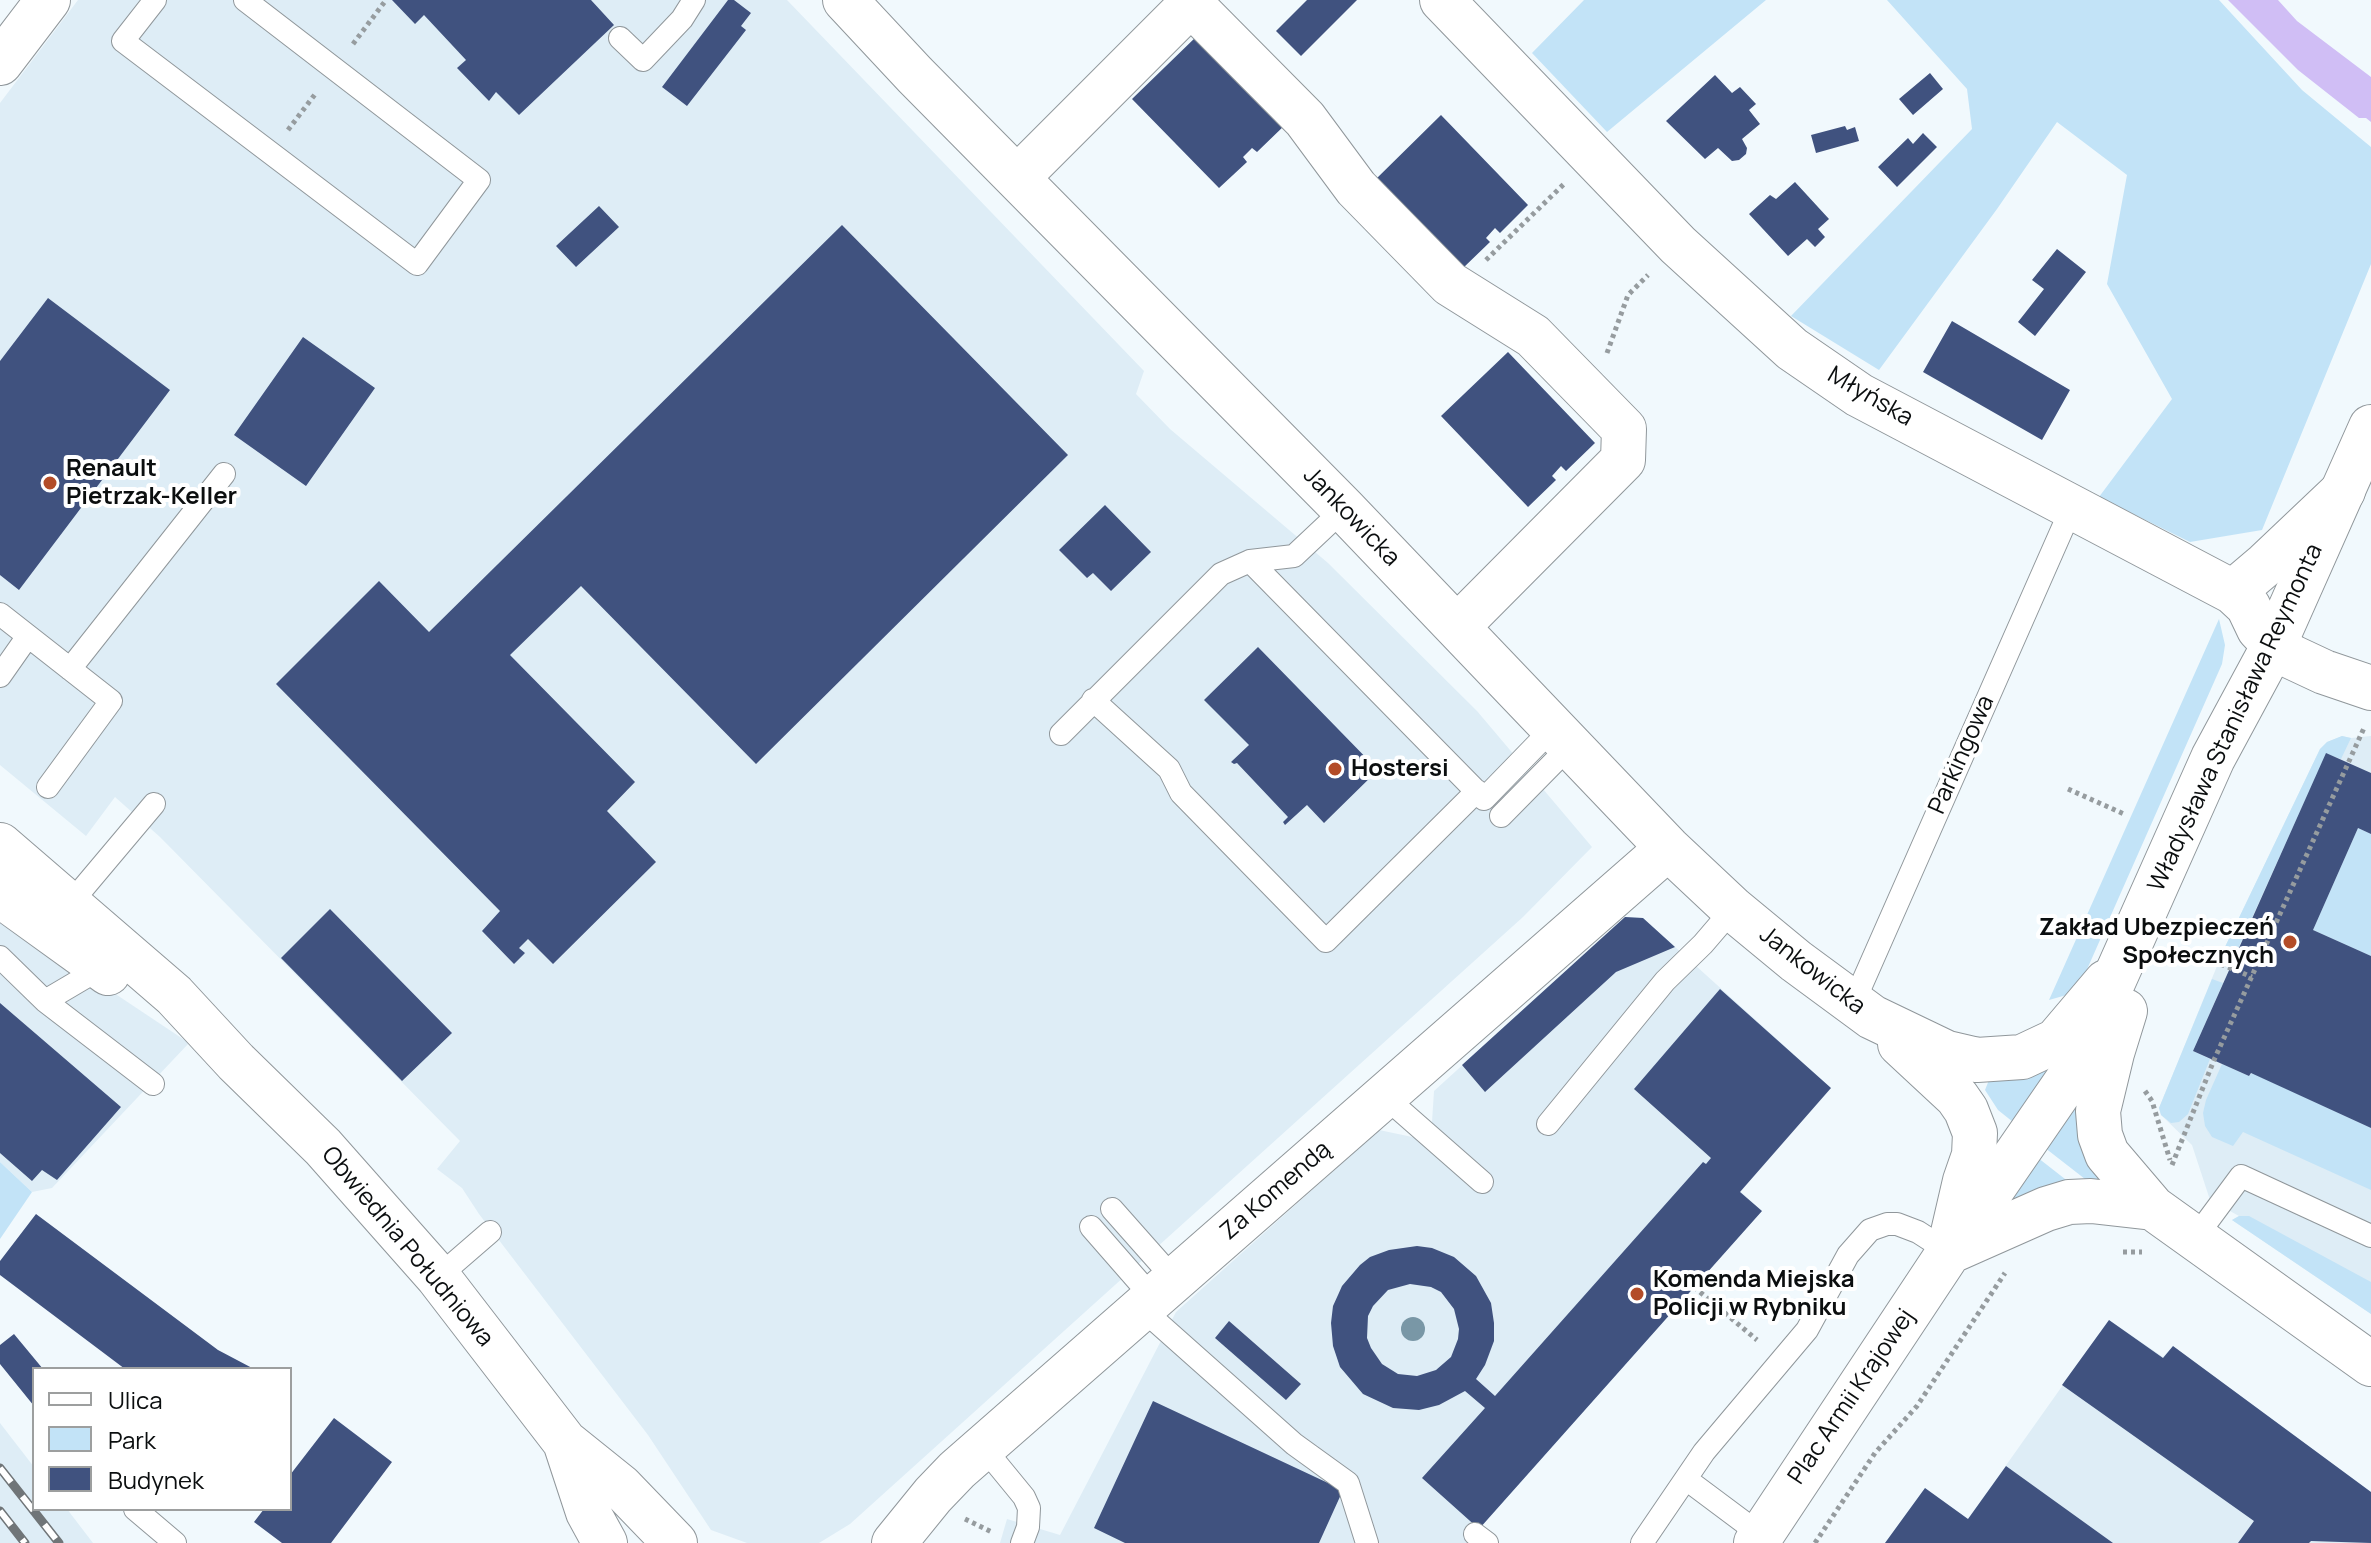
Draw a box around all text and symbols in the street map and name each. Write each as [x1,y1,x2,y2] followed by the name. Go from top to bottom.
[1822,361,1918,433] street label: Młyńska
[66,455,237,511] place label: Renault Pietrzak-Keller
[1297,461,1405,573] street label: Jankowicka
[41,474,59,492] marker: Renault Pietrzak-Keller
[2143,540,2329,896] street label: Władysława Stanisława Reymonta
[1923,691,2001,819] street label: Parkingowa
[1351,755,1449,783] place label: Hostersi
[1326,760,1344,778] marker: Hostersi
[2039,914,2274,970] place label: Zakład Ubezpieczeń Społecznych
[1753,921,1871,1021] street label: Jankowicka
[2281,933,2299,951] marker: Zakład Ubezpieczeń Społecznych
[1215,1136,1337,1246] street label: Za Komendą
[315,1141,499,1353] street label: Obwiednia Południowa
[1653,1266,1854,1322] place label: Komenda Miejska Policji w Rybniku
[1628,1285,1646,1303] marker: Komenda Miejska Policji w Rybniku
[1783,1304,1921,1490] street label: Plac Armii Krajowej
[32,1367,292,1511] legend
[108,1383,163,1416] text: Ulica
[108,1423,156,1456] text: Park
[108,1463,204,1496] text: Budynek

